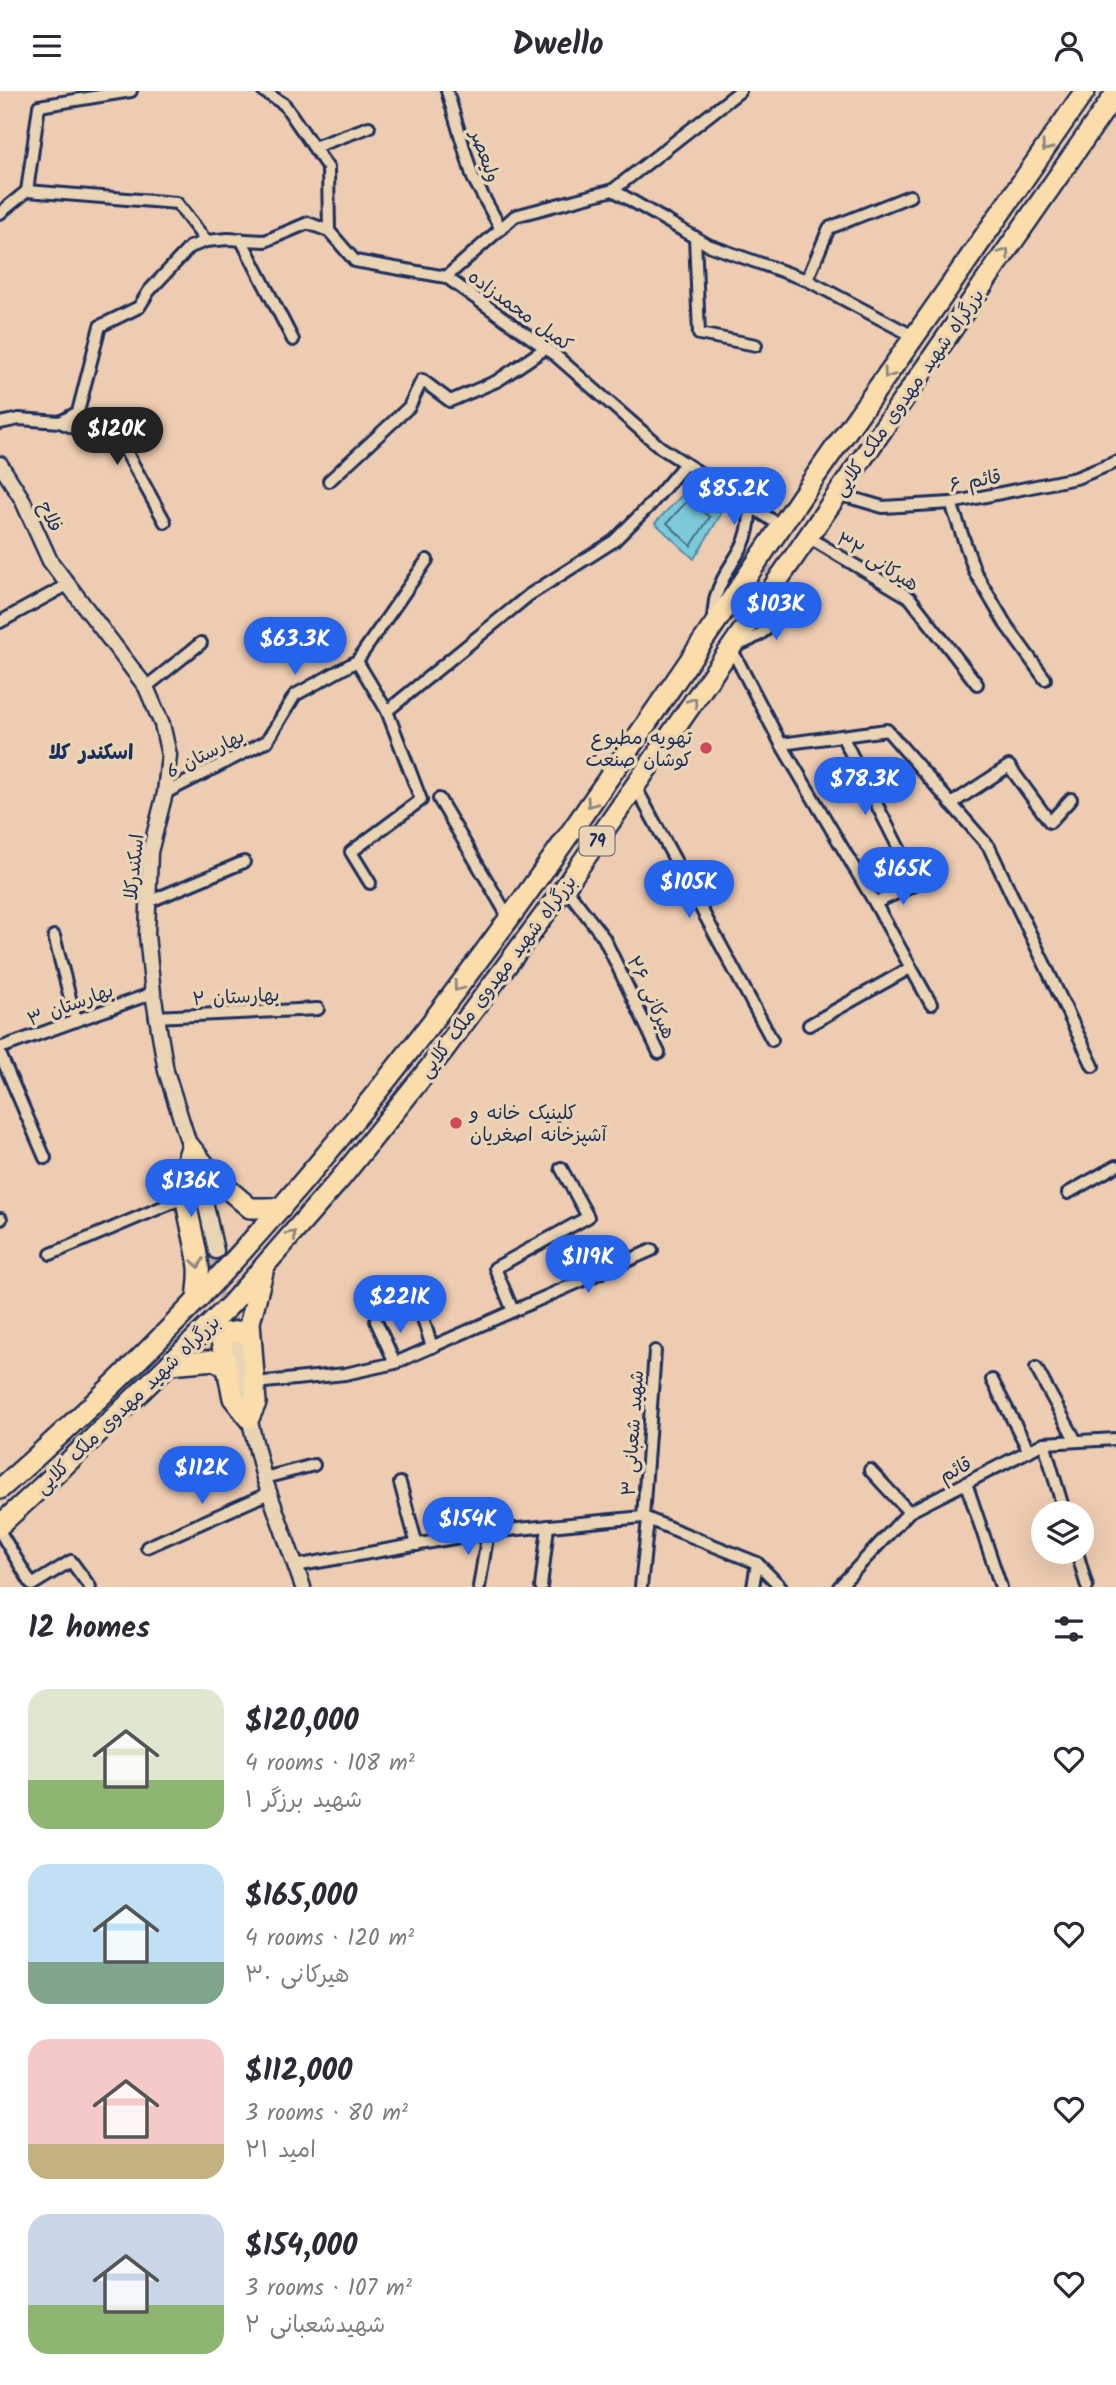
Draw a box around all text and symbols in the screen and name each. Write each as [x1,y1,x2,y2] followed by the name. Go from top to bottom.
[512,20,604,71] text: Dwello
[28,27,66,65] icon: menu
[1050,27,1088,65] icon: person
[460,125,507,187] street label: ولیعصر
[1042,139,1054,152] one-way arrow
[997,248,1009,261] one-way arrow
[461,263,579,360] street label: کمیل محمدزاده
[826,283,993,503] street label: بزرگراه شهید مهدوی ملک کلایی
[884,366,896,379] one-way arrow
[68,407,166,467] pin: $120K
[87,412,147,448] text: $120K
[947,463,1004,501] street label: قائم ۶
[677,467,791,527] pin: $85.2K
[698,472,770,508] text: $85.2K
[29,496,69,537] street label: فلاح
[830,525,924,600] street label: هیرکانی ۳۲
[727,582,825,642] pin: $103K
[747,587,805,623] text: $103K
[238,617,352,677] pin: $63.3K
[260,622,330,658] text: $63.3K
[685,697,697,710] one-way arrow
[161,722,251,787] street label: بهارستان 6
[586,724,692,776] place label: تهویه مطبوع کوشان صنعت
[49,737,133,770] district label: اسکندر کلا
[698,740,714,756] marker: تهویه مطبوع کوشان صنعت
[808,757,922,817] pin: $78.3K
[830,762,900,798] text: $78.3K
[587,795,599,808] one-way arrow
[580,827,614,855] road number: 79
[117,833,153,902] street label: اسکندرکلا
[854,847,952,907] pin: $165K
[874,852,932,888] text: $165K
[640,861,738,920] pin: $105K
[660,865,718,901] text: $105K
[412,869,585,1085] street label: بزرگراه شهید مهدوی ملک کلایی
[618,951,683,1044] street label: هیرکانی ۲۶
[23,976,118,1035] street label: بهارستان ۳
[453,979,466,992] one-way arrow
[192,981,280,1015] street label: بهارستان ۲
[468,1099,608,1151] place label: کلینیک خانه و آشپزخانه اصغریان
[448,1115,464,1131] marker: کلینیک خانه و آشپزخانه اصغریان
[142,1159,240,1219] pin: $136K
[161,1164,221,1200] text: $136K
[284,1231,296,1244] one-way arrow
[539,1235,637,1295] pin: $119K
[562,1240,615,1276] text: $119K
[190,1257,205,1269] one-way arrow
[351,1275,449,1335] pin: $221K
[369,1280,431,1316] text: $221K
[29,1309,228,1502] street label: بزرگراه شهید مهدوی ملک کلایی
[615,1369,653,1497] street label: شهید شعبانی ۳
[153,1447,251,1506] pin: $112K
[934,1450,977,1492] street label: قائم
[175,1451,229,1487] text: $112K
[419,1497,517,1557] pin: $154K
[1031,1501,1094,1564] map controls
[1031,1501,1094,1564] button: layers
[439,1502,497,1538] text: $154K
[28,1605,150,1653] text: 12 homes
[1050,1610,1088,1648] icon: filters
[245,1698,359,1746] text: $120,000
[84,1717,168,1801] icon: home
[1050,1740,1088,1778] icon: heart
[245,1746,415,1782] text: 4 rooms · 108 m²
[245,1783,362,1819] text: شهید برزگر ۱
[245,1873,357,1921] text: $165,000
[84,1892,168,1976] icon: home
[1050,1915,1088,1953] icon: heart
[245,1921,414,1957] text: 4 rooms · 120 m²
[245,1958,349,1994] text: هیرکانی ۳۰
[245,2048,352,2096] text: $112,000
[84,2067,168,2151] icon: home
[1050,2090,1088,2128] icon: heart
[245,2096,408,2132] text: 3 rooms · 80 m²
[245,2133,316,2169] text: امید ۲۱
[245,2223,357,2271] text: $154,000
[84,2242,168,2326] icon: home
[1050,2265,1088,2303] icon: heart
[245,2271,412,2307] text: 3 rooms · 107 m²
[245,2308,385,2344] text: شهیدشعبانی ۲

